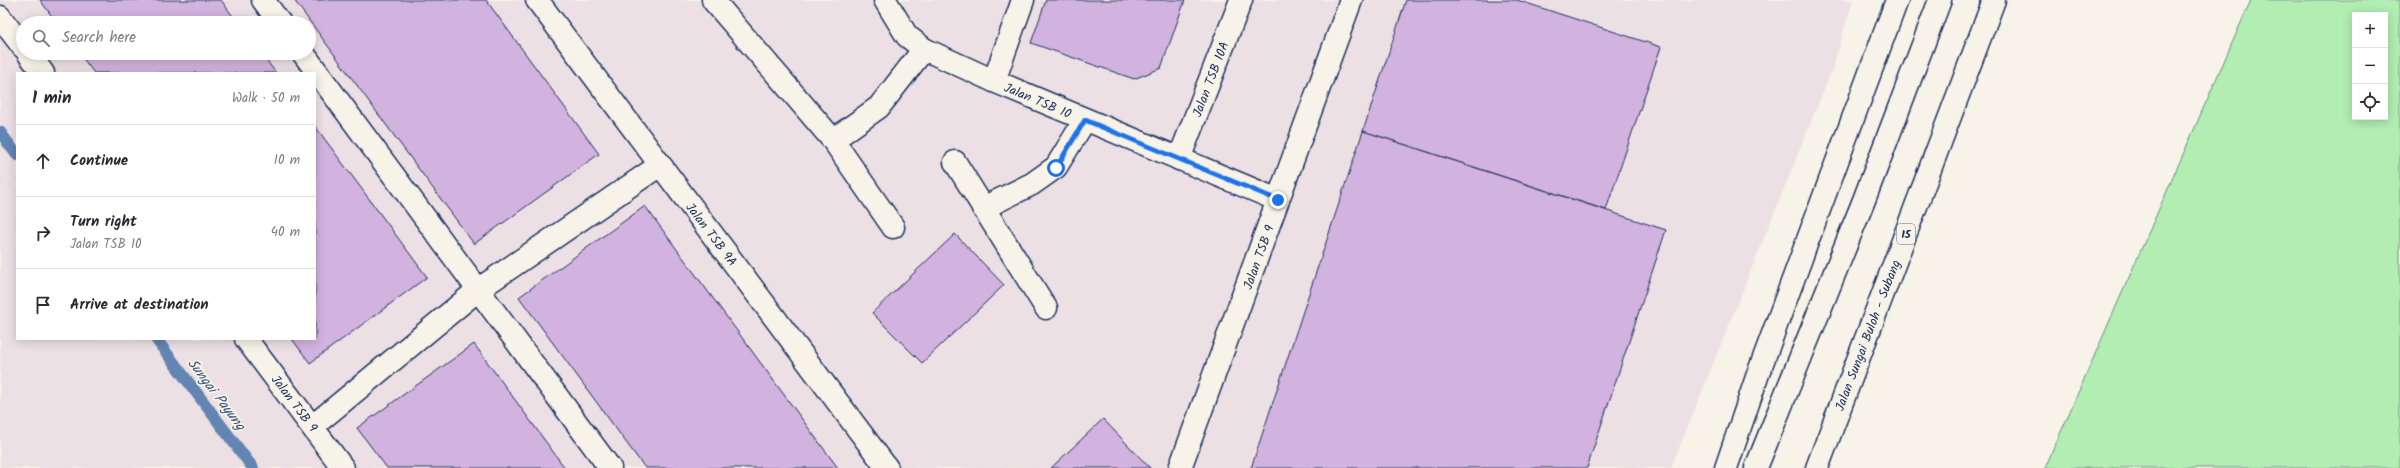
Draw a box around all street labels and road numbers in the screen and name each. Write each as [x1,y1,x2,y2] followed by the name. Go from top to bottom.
[1187,39,1235,120] street label: Jalan TSB 10A
[1000,78,1075,125] street label: Jalan TSB 10
[680,199,742,271] street label: Jalan TSB 9A
[1238,222,1281,293] street label: Jalan TSB 9
[1897,224,1915,244] road number: 15
[1830,257,1907,414] street label: Jalan Sungai Buloh - Subang
[265,371,323,438] street label: Jalan TSB 9

